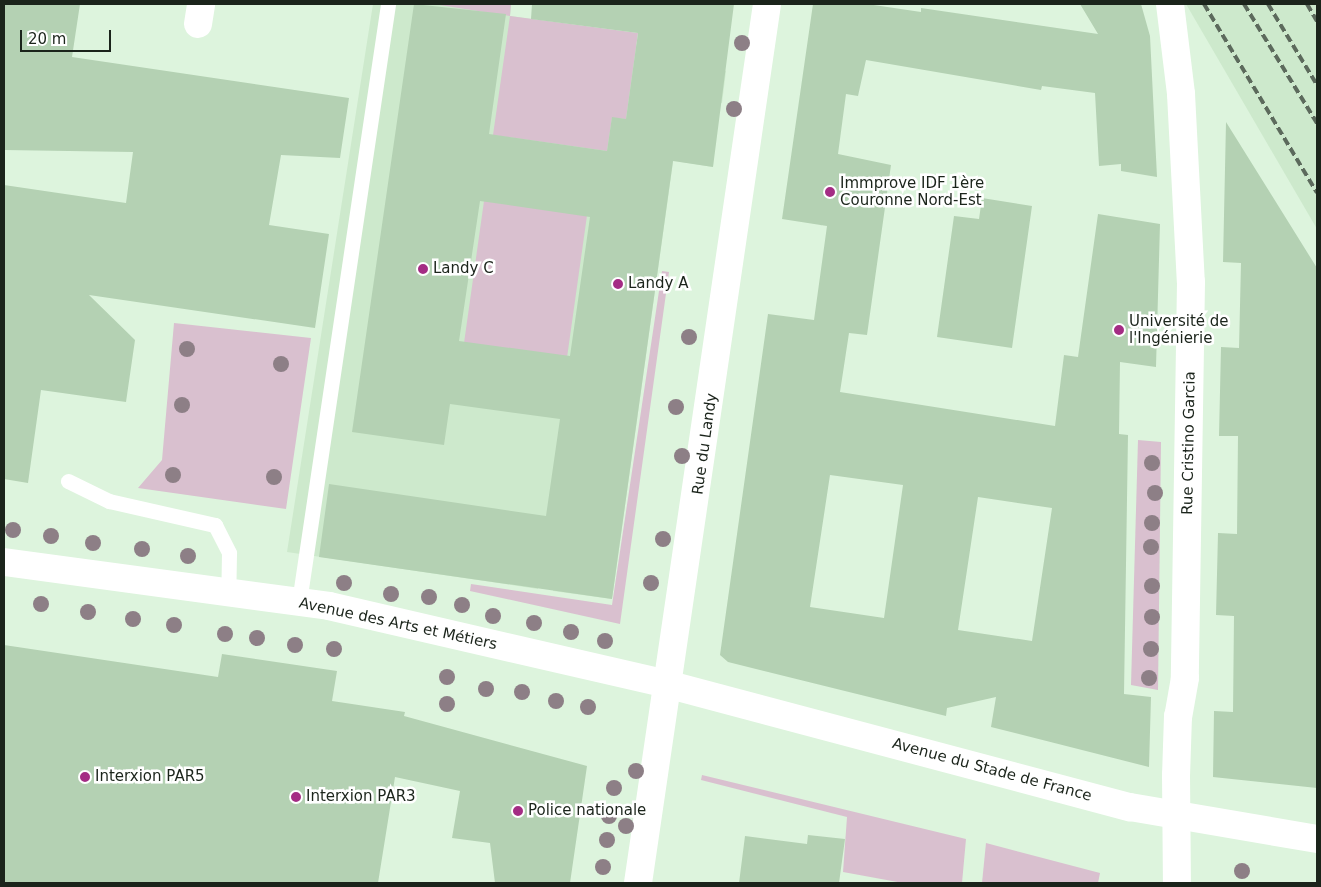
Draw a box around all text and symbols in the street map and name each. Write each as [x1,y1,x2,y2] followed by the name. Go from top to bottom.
[22,20,114,52] scale bar
[28,30,66,48] text: 20 m
[840,174,984,209] place label: Immprove IDF 1ère Couronne Nord-Est
[824,186,836,198] marker: Immprove IDF 1ère Couronne Nord-Est
[433,260,494,278] place label: Landy C
[417,263,429,275] marker: Landy C
[628,275,688,293] place label: Landy A
[612,278,624,290] marker: Landy A
[1129,312,1229,347] place label: Université de l'Ingénierie
[1113,324,1125,336] marker: Université de l'Ingénierie
[1179,371,1199,515] street label: Rue Cristino Garcia
[689,392,721,496] street label: Rue du Landy
[297,594,499,654] street label: Avenue des Arts et Métiers
[890,735,1094,805] street label: Avenue du Stade de France
[95,768,205,786] place label: Interxion PAR5
[79,771,91,783] marker: Interxion PAR5
[306,788,416,806] place label: Interxion PAR3
[290,791,302,803] marker: Interxion PAR3
[528,802,646,820] place label: Police nationale
[512,805,524,817] marker: Police nationale

